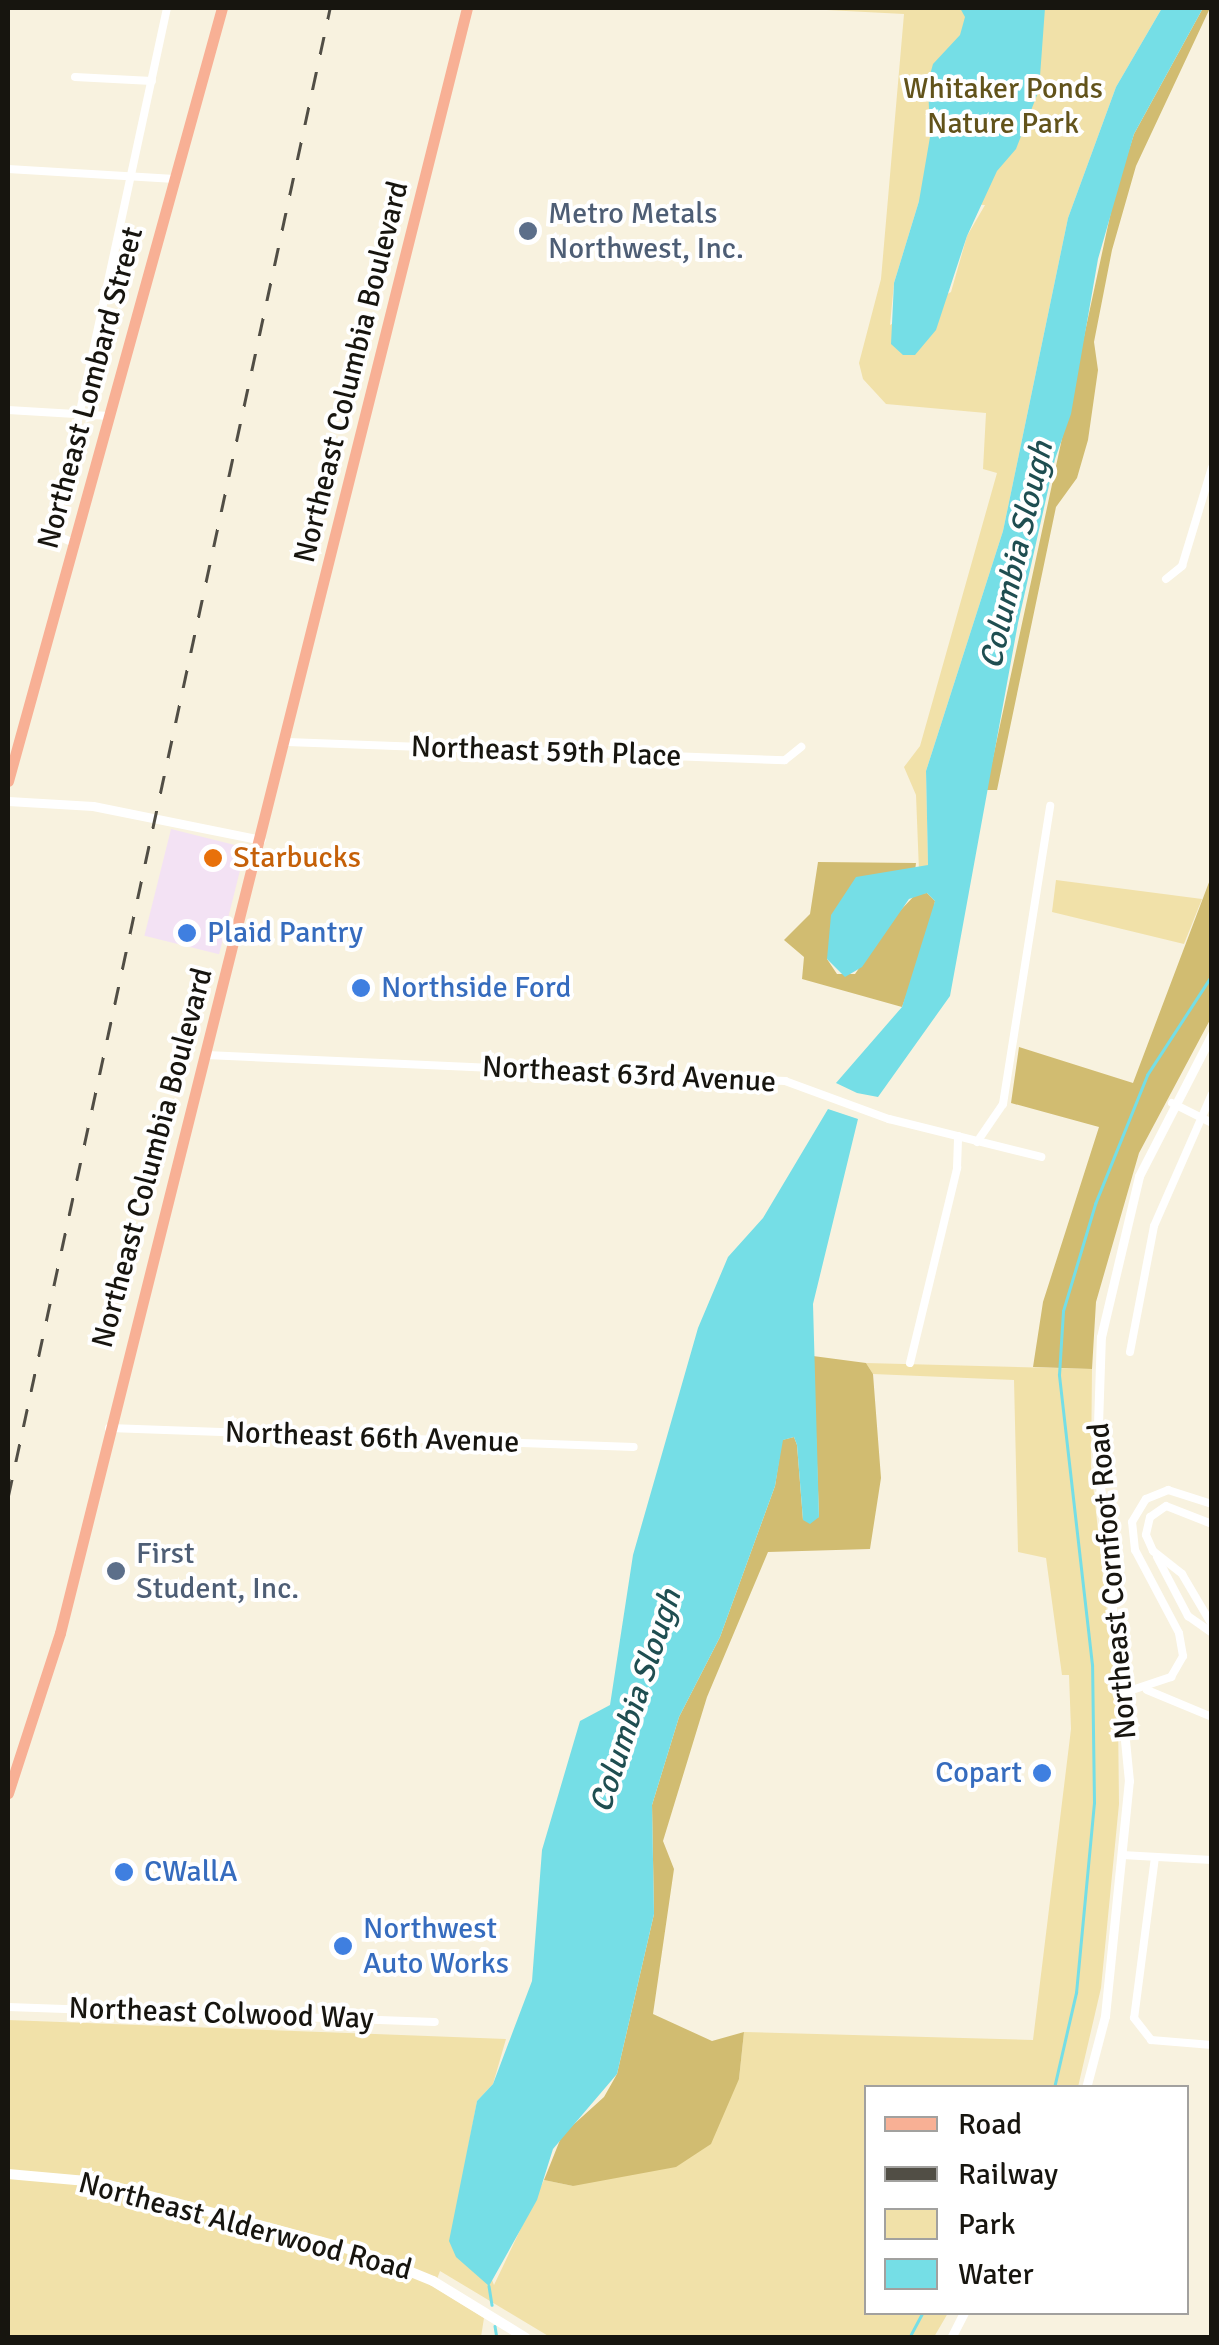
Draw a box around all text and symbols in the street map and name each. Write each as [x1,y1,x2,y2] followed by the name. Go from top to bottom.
[903,71,1103,142] park label: Whitaker Ponds Nature Park
[287,178,417,566] street label: Northeast Columbia Boulevard
[548,196,744,266] place label: Metro Metals Northwest, Inc.
[517,220,539,242] marker: Metro Metals Northwest, Inc.
[31,223,151,553] street label: Northeast Lombard Street
[972,438,1062,672] water label: Columbia Slough
[410,729,682,775] street label: Northeast 59th Place
[233,840,361,876] place label: Starbucks
[202,847,224,869] marker: Starbucks
[207,915,363,951] place label: Plaid Pantry
[176,922,198,944] marker: Plaid Pantry
[85,964,221,1352] street label: Northeast Columbia Boulevard
[381,970,571,1006] place label: Northside Ford
[350,977,372,999] marker: Northside Ford
[481,1049,777,1101] street label: Northeast 63rd Avenue
[224,1415,520,1461] street label: Northeast 66th Avenue
[1081,1421,1145,1741] street label: Northeast Cornfoot Road
[136,1536,299,1606] place label: First Student, Inc.
[105,1560,127,1582] marker: First Student, Inc.
[582,1585,690,1817] water label: Columbia Slough
[935,1755,1022,1791] place label: Copart
[1031,1762,1053,1784] marker: Copart
[144,1854,238,1890] place label: CWallA
[113,1861,135,1883] marker: CWallA
[363,1911,509,1982] place label: Northwest Auto Works
[332,1935,354,1957] marker: Northwest Auto Works
[68,1991,374,2037] street label: Northeast Colwood Way
[864,2085,1189,2315] legend
[958,2106,1022,2143] text: Road
[958,2156,1058,2193] text: Railway
[75,2165,415,2289] street label: Northeast Alderwood Road
[958,2206,1016,2243] text: Park
[958,2256,1034,2293] text: Water

